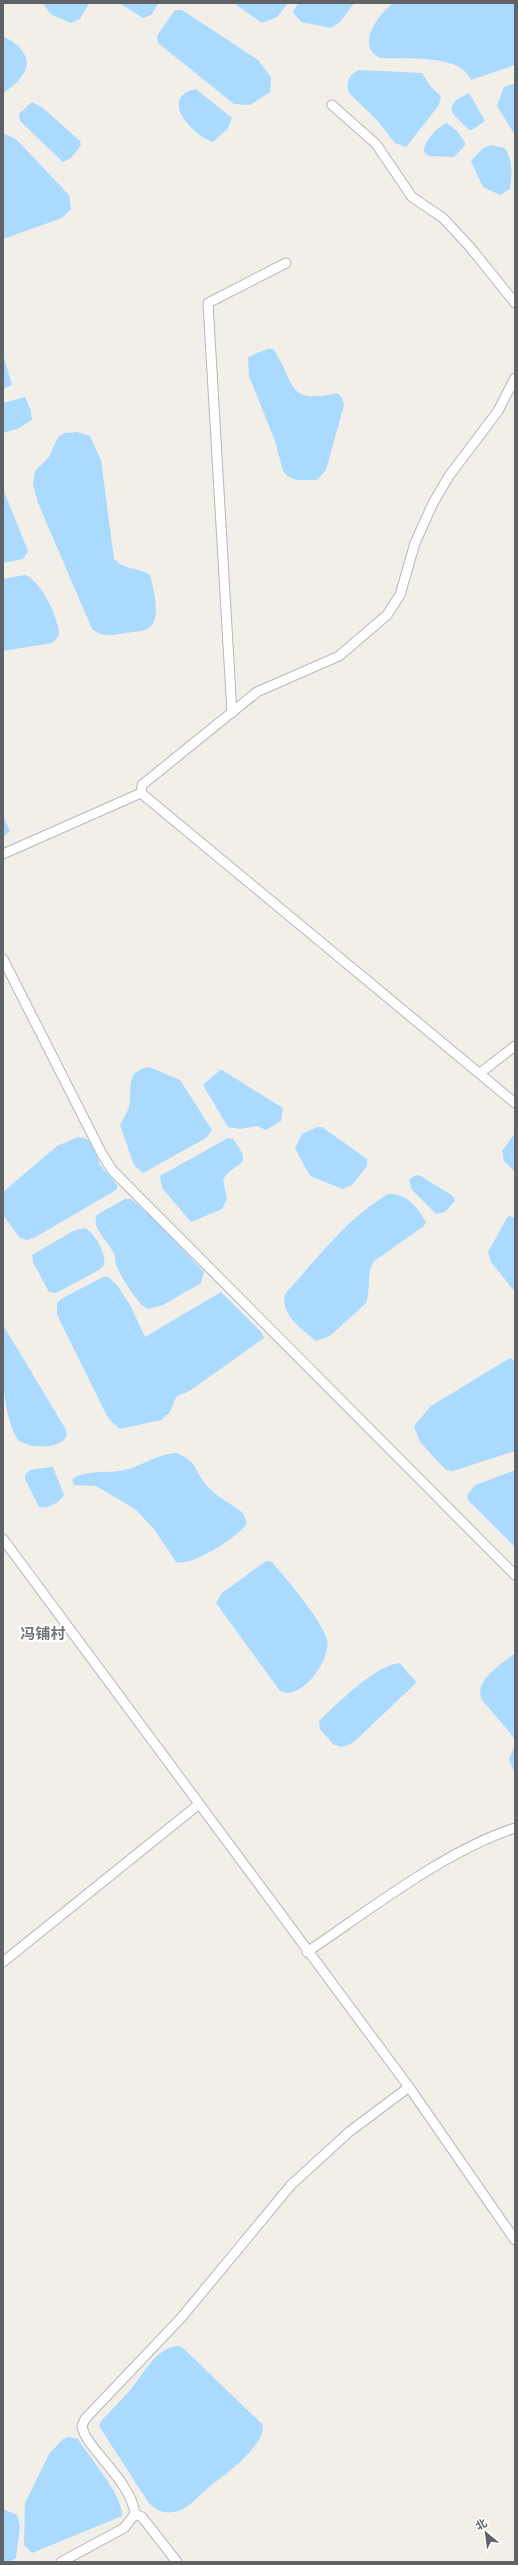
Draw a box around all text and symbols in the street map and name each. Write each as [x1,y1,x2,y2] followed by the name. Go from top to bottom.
[20,1625,66,1643] district label: 冯铺村
[466,2513,506,2553] north arrow
[473,2516,489,2533] text: 北

